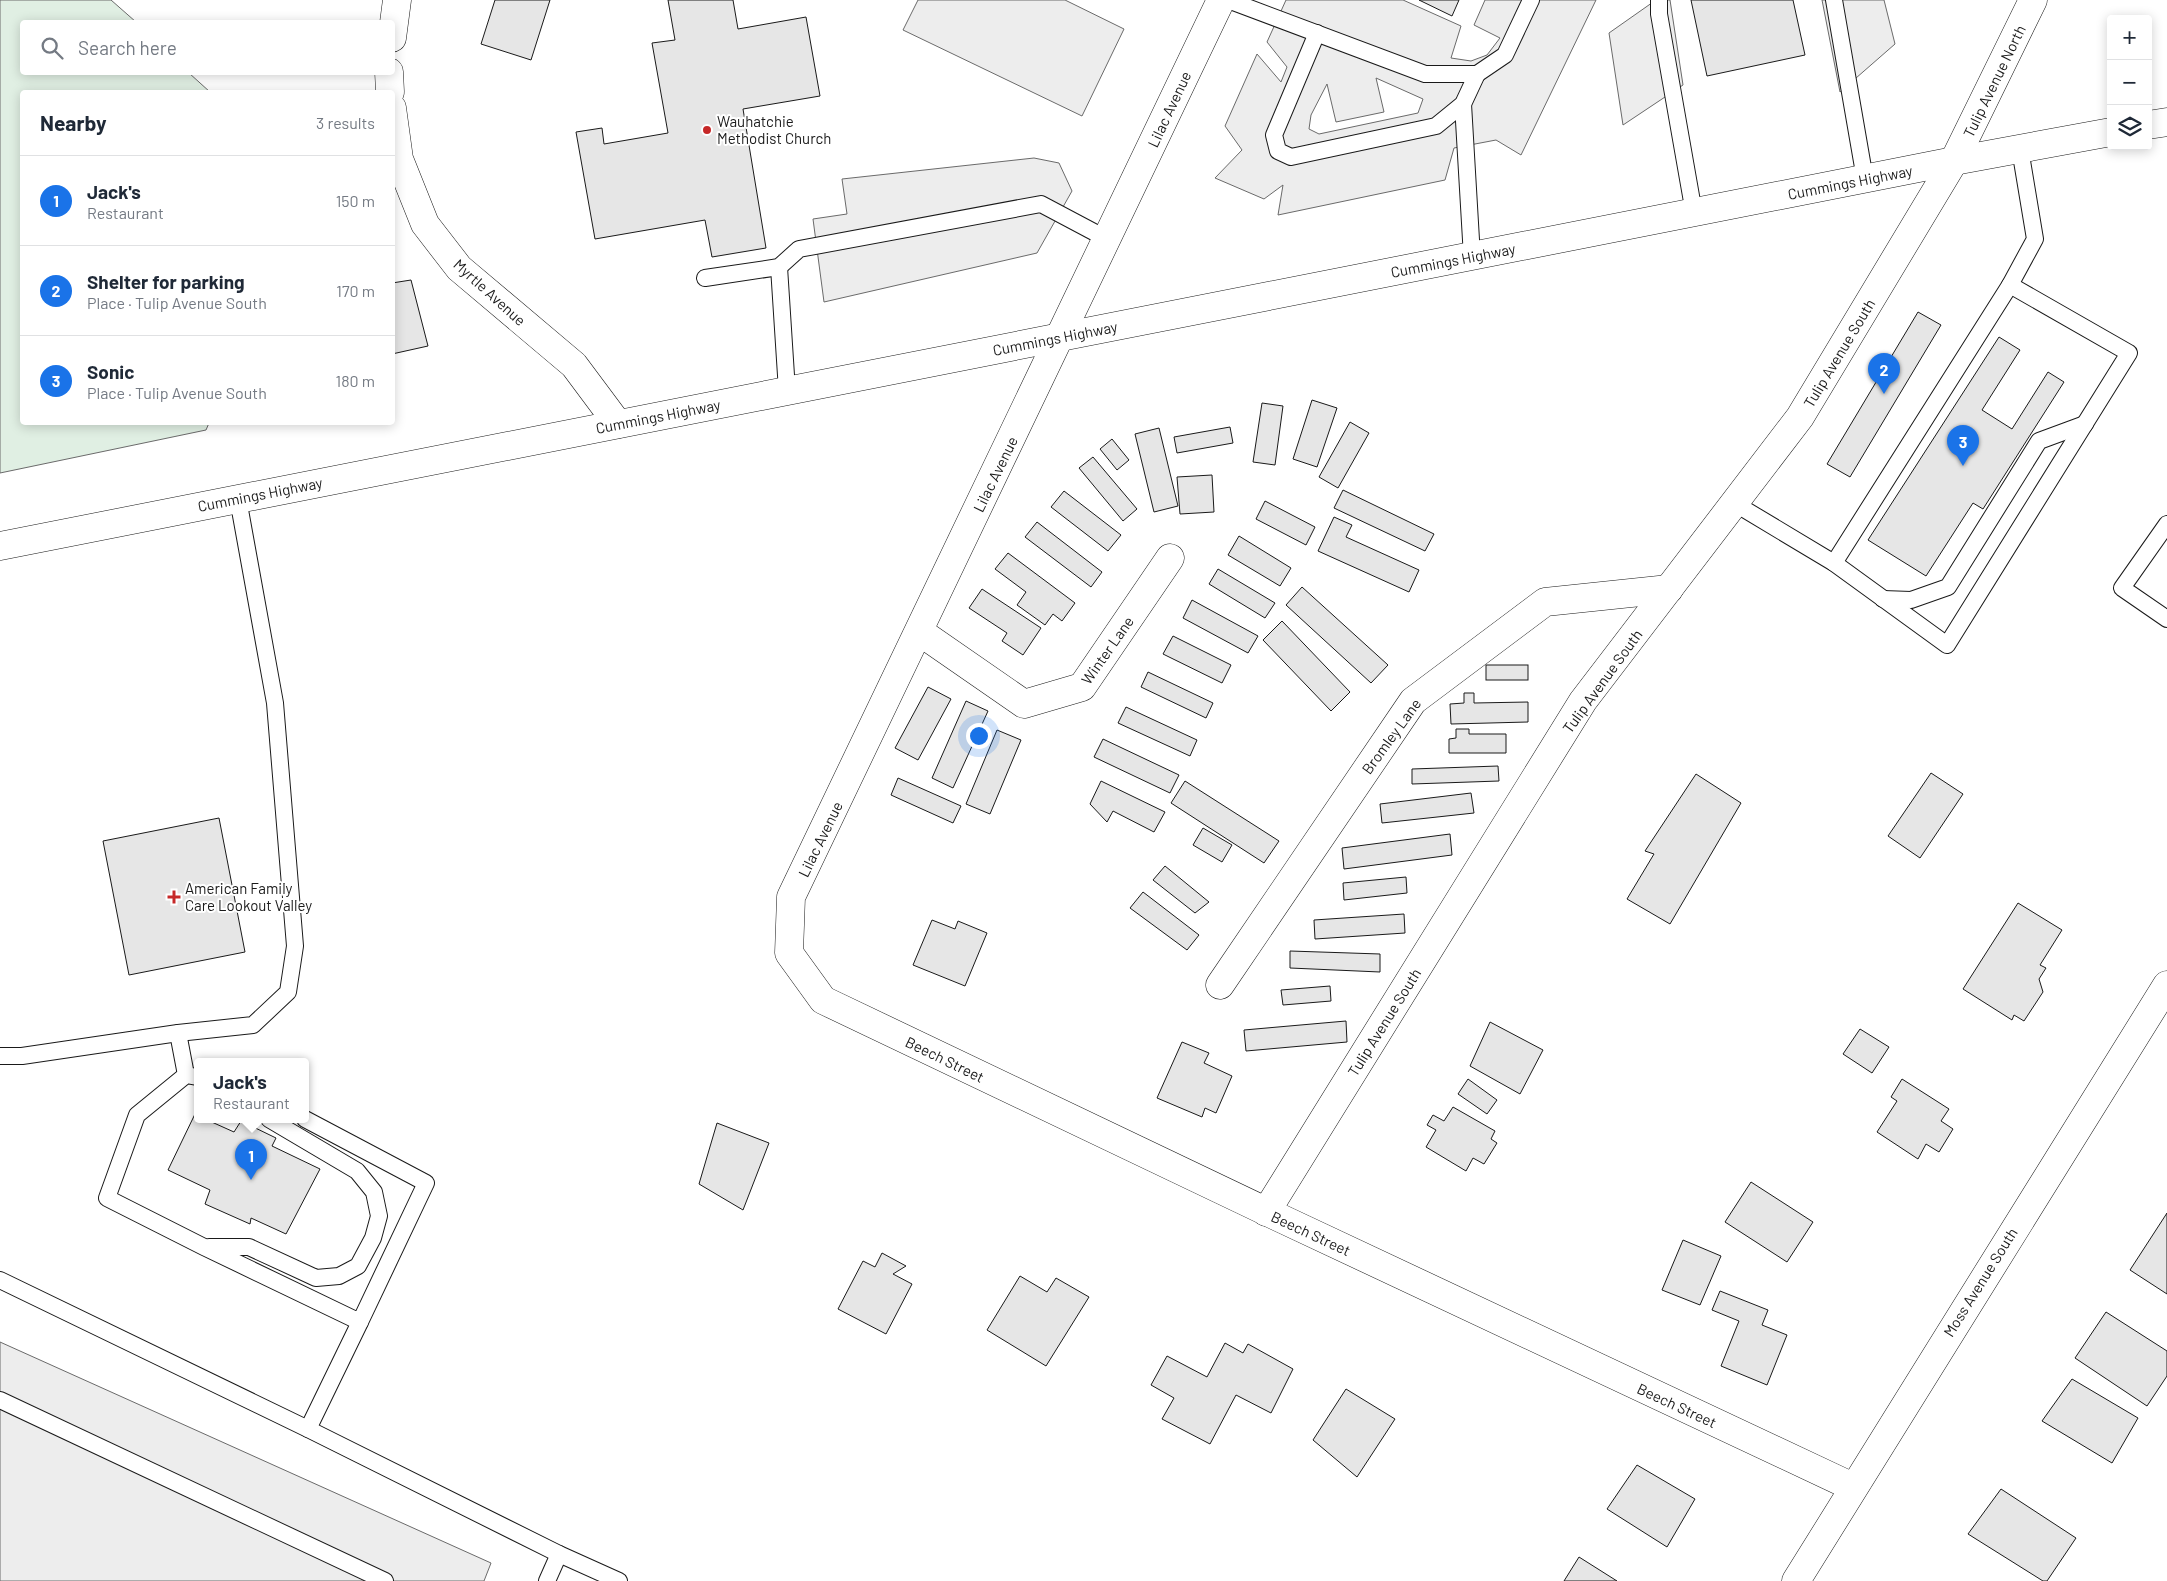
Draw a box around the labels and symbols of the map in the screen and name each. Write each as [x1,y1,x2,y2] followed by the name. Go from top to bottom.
[1959,22,2029,140] street label: Tulip Avenue North
[1144,68,1194,150] street label: Lilac Avenue
[717,112,831,147] place label: Wauhatchie Methodist Church
[701,124,713,136] marker: Wauhatchie Methodist Church
[1786,161,1914,203] street label: Cummings Highway
[1389,239,1517,281] street label: Cummings Highway
[450,255,530,329] street label: Myrtle Avenue
[1799,295,1879,411] street label: Tulip Avenue South
[991,317,1119,359] street label: Cummings Highway
[1868,353,1900,394] pin: 2
[594,395,722,437] street label: Cummings Highway
[1947,425,1979,466] pin: 3
[969,433,1021,515] street label: Lilac Avenue
[196,473,324,515] street label: Cummings Highway
[1077,613,1137,687] street label: Winter Lane
[1558,626,1646,736] street label: Tulip Avenue South
[1358,695,1424,777] street label: Bromley Lane
[966,723,992,749] your location
[794,798,846,880] street label: Lilac Avenue
[185,879,312,914] place label: American Family Care Lookout Valley
[167,890,181,904] marker: American Family Care Lookout Valley
[1344,965,1424,1079] street label: Tulip Avenue South
[903,1032,987,1086] street label: Beech Street
[235,1139,267,1180] pin: 1
[1269,1207,1353,1259] street label: Beech Street
[1939,1224,2021,1340] street label: Moss Avenue South
[1635,1379,1719,1431] street label: Beech Street

